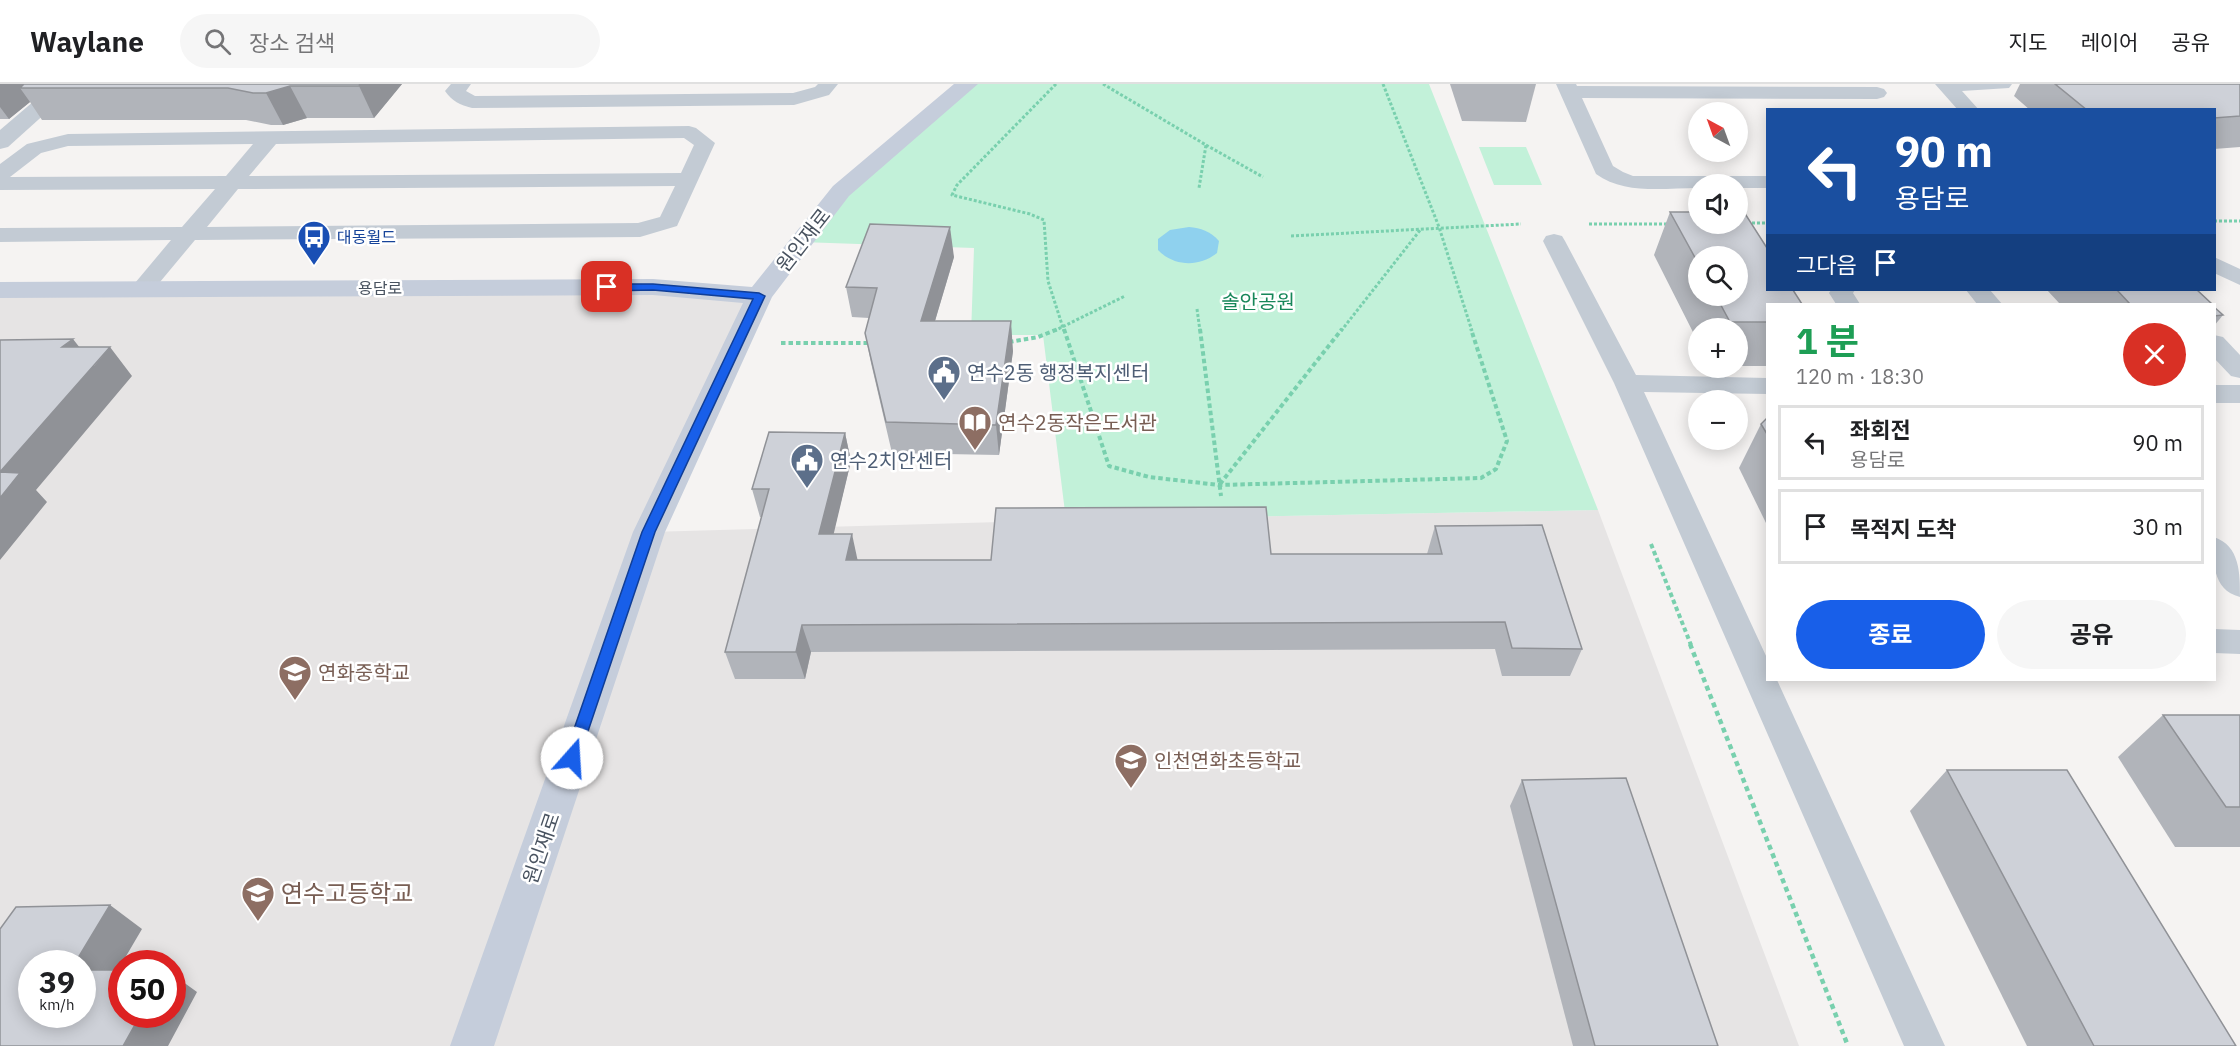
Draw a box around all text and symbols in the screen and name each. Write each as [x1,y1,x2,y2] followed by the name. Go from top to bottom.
[180,14,600,68] search box
[30,23,144,60] text: Waylane
[201,25,234,58] icon: search
[249,28,335,57] text: 장소 검색
[2009,28,2047,56] text: 지도
[2080,28,2138,56] text: 레이어
[2171,28,2210,56] text: 공유
[1688,102,1748,162] north arrow
[1688,102,1748,450] map controls
[1895,124,1993,179] text: 90 m
[1796,132,1874,210] icon: left
[1688,174,1748,234] button: sound
[1895,180,1970,215] text: 용담로
[770,203,836,277] street label: 원인재로
[296,219,332,266] bus stop icon: 대동월드
[337,227,396,247] place label: 대동월드
[1688,246,1748,306] button: search
[1869,246,1902,279] icon: arrive
[1796,250,1857,279] text: 그다음
[581,261,632,312] pin
[590,270,623,303] icon: arrive
[358,278,402,298] street label: 용담로
[1221,288,1295,315] park label: 솔안공원
[1796,317,1859,364] text: 1 분
[1688,318,1748,378] button: +
[2123,323,2186,386] button: close
[926,354,962,401] public building icon: 연수2동 행정복지센터
[967,359,1149,386] place label: 연수2동 행정복지센터
[1796,363,1924,390] text: 120 m · 18:30
[1688,390,1748,450] button: −
[957,404,993,451] library icon: 연수2동작은도서관
[998,409,1157,436] place label: 연수2동작은도서관
[1850,415,1911,444] text: 좌회전
[1799,426,1832,459] icon: left
[2132,428,2183,457] text: 90 m
[789,442,825,489] public building icon: 연수2치안센터
[1850,446,1905,473] text: 용담로
[830,447,952,474] place label: 연수2치안센터
[1799,510,1832,543] icon: arrive
[2132,512,2183,541] text: 30 m
[1850,514,1956,543] text: 목적지 도착
[1796,600,1985,669] button: 종료
[1997,600,2186,669] button: 공유
[277,654,313,701] school or university icon: 연화중학교
[318,659,410,686] place label: 연화중학교
[540,726,604,790] position arrow
[1113,742,1149,789] school or university icon: 인천연화초등학교
[1154,747,1301,774] place label: 인천연화초등학교
[516,809,566,887] street label: 원인재로
[240,875,276,922] school or university icon: 연수고등학교
[281,877,413,909] place label: 연수고등학교
[108,950,186,1028] speed limit sign: 50
[39,962,75,1001] text: 39
[39,995,75,1014] text: km/h

